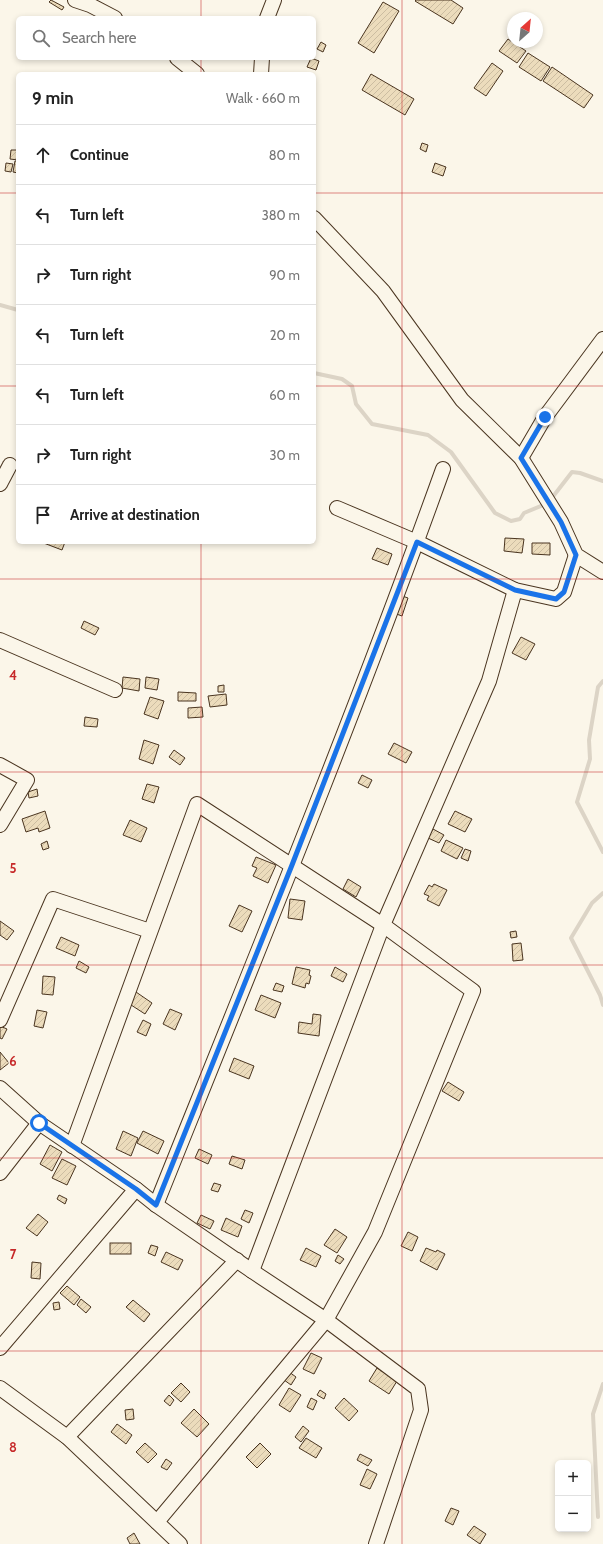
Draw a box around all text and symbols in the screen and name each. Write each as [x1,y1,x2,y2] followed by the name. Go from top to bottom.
[507,12,543,48] north arrow
[16,16,316,60] search box
[30,27,52,49] icon: search
[62,29,137,47] text: Search here
[32,88,74,108] text: 9 min
[226,90,300,106] text: Walk · 660 m
[32,144,54,166] icon: ahead
[70,146,129,164] text: Continue
[269,147,300,163] text: 80 m
[32,204,54,226] icon: left
[70,206,124,224] text: Turn left
[262,207,300,223] text: 380 m
[32,264,54,286] icon: right
[70,266,131,284] text: Turn right
[269,267,300,283] text: 90 m
[32,324,54,346] icon: left
[70,326,124,344] text: Turn left
[270,327,300,343] text: 20 m
[32,384,54,406] icon: left
[70,386,124,404] text: Turn left
[269,387,300,403] text: 60 m
[536,408,554,426] route end
[32,444,54,466] icon: right
[70,446,131,464] text: Turn right
[270,447,300,463] text: 30 m
[32,504,54,526] icon: arrive
[70,506,200,524] text: Arrive at destination
[9,667,17,683] text: 4
[10,860,17,876] text: 5
[9,1053,17,1069] text: 6
[30,1114,48,1132] route start
[10,1246,17,1262] text: 7
[9,1439,17,1455] text: 8
[555,1460,591,1532] map controls
[555,1460,591,1496] button: +
[555,1496,591,1532] button: −

